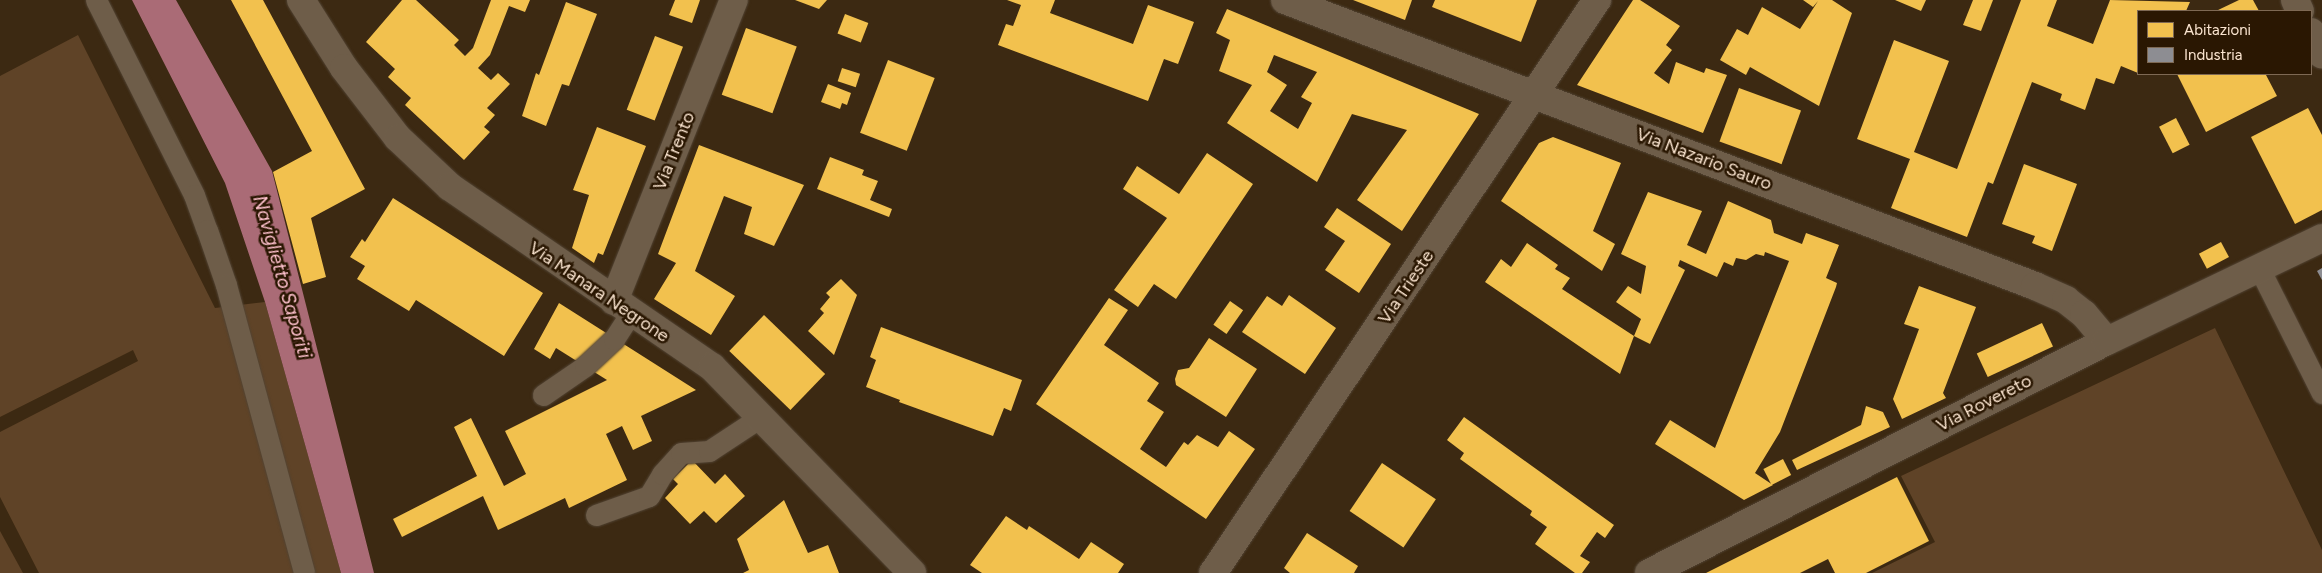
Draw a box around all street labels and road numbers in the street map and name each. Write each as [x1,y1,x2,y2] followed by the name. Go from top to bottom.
[649,109,699,193] street label: Via Trento
[1633,123,1775,195] street label: Via Nazario Sauro
[525,237,673,347] street label: Via Manara Negrone
[1373,246,1439,328] street label: Via Trieste
[1933,370,2035,436] street label: Via Rovereto

